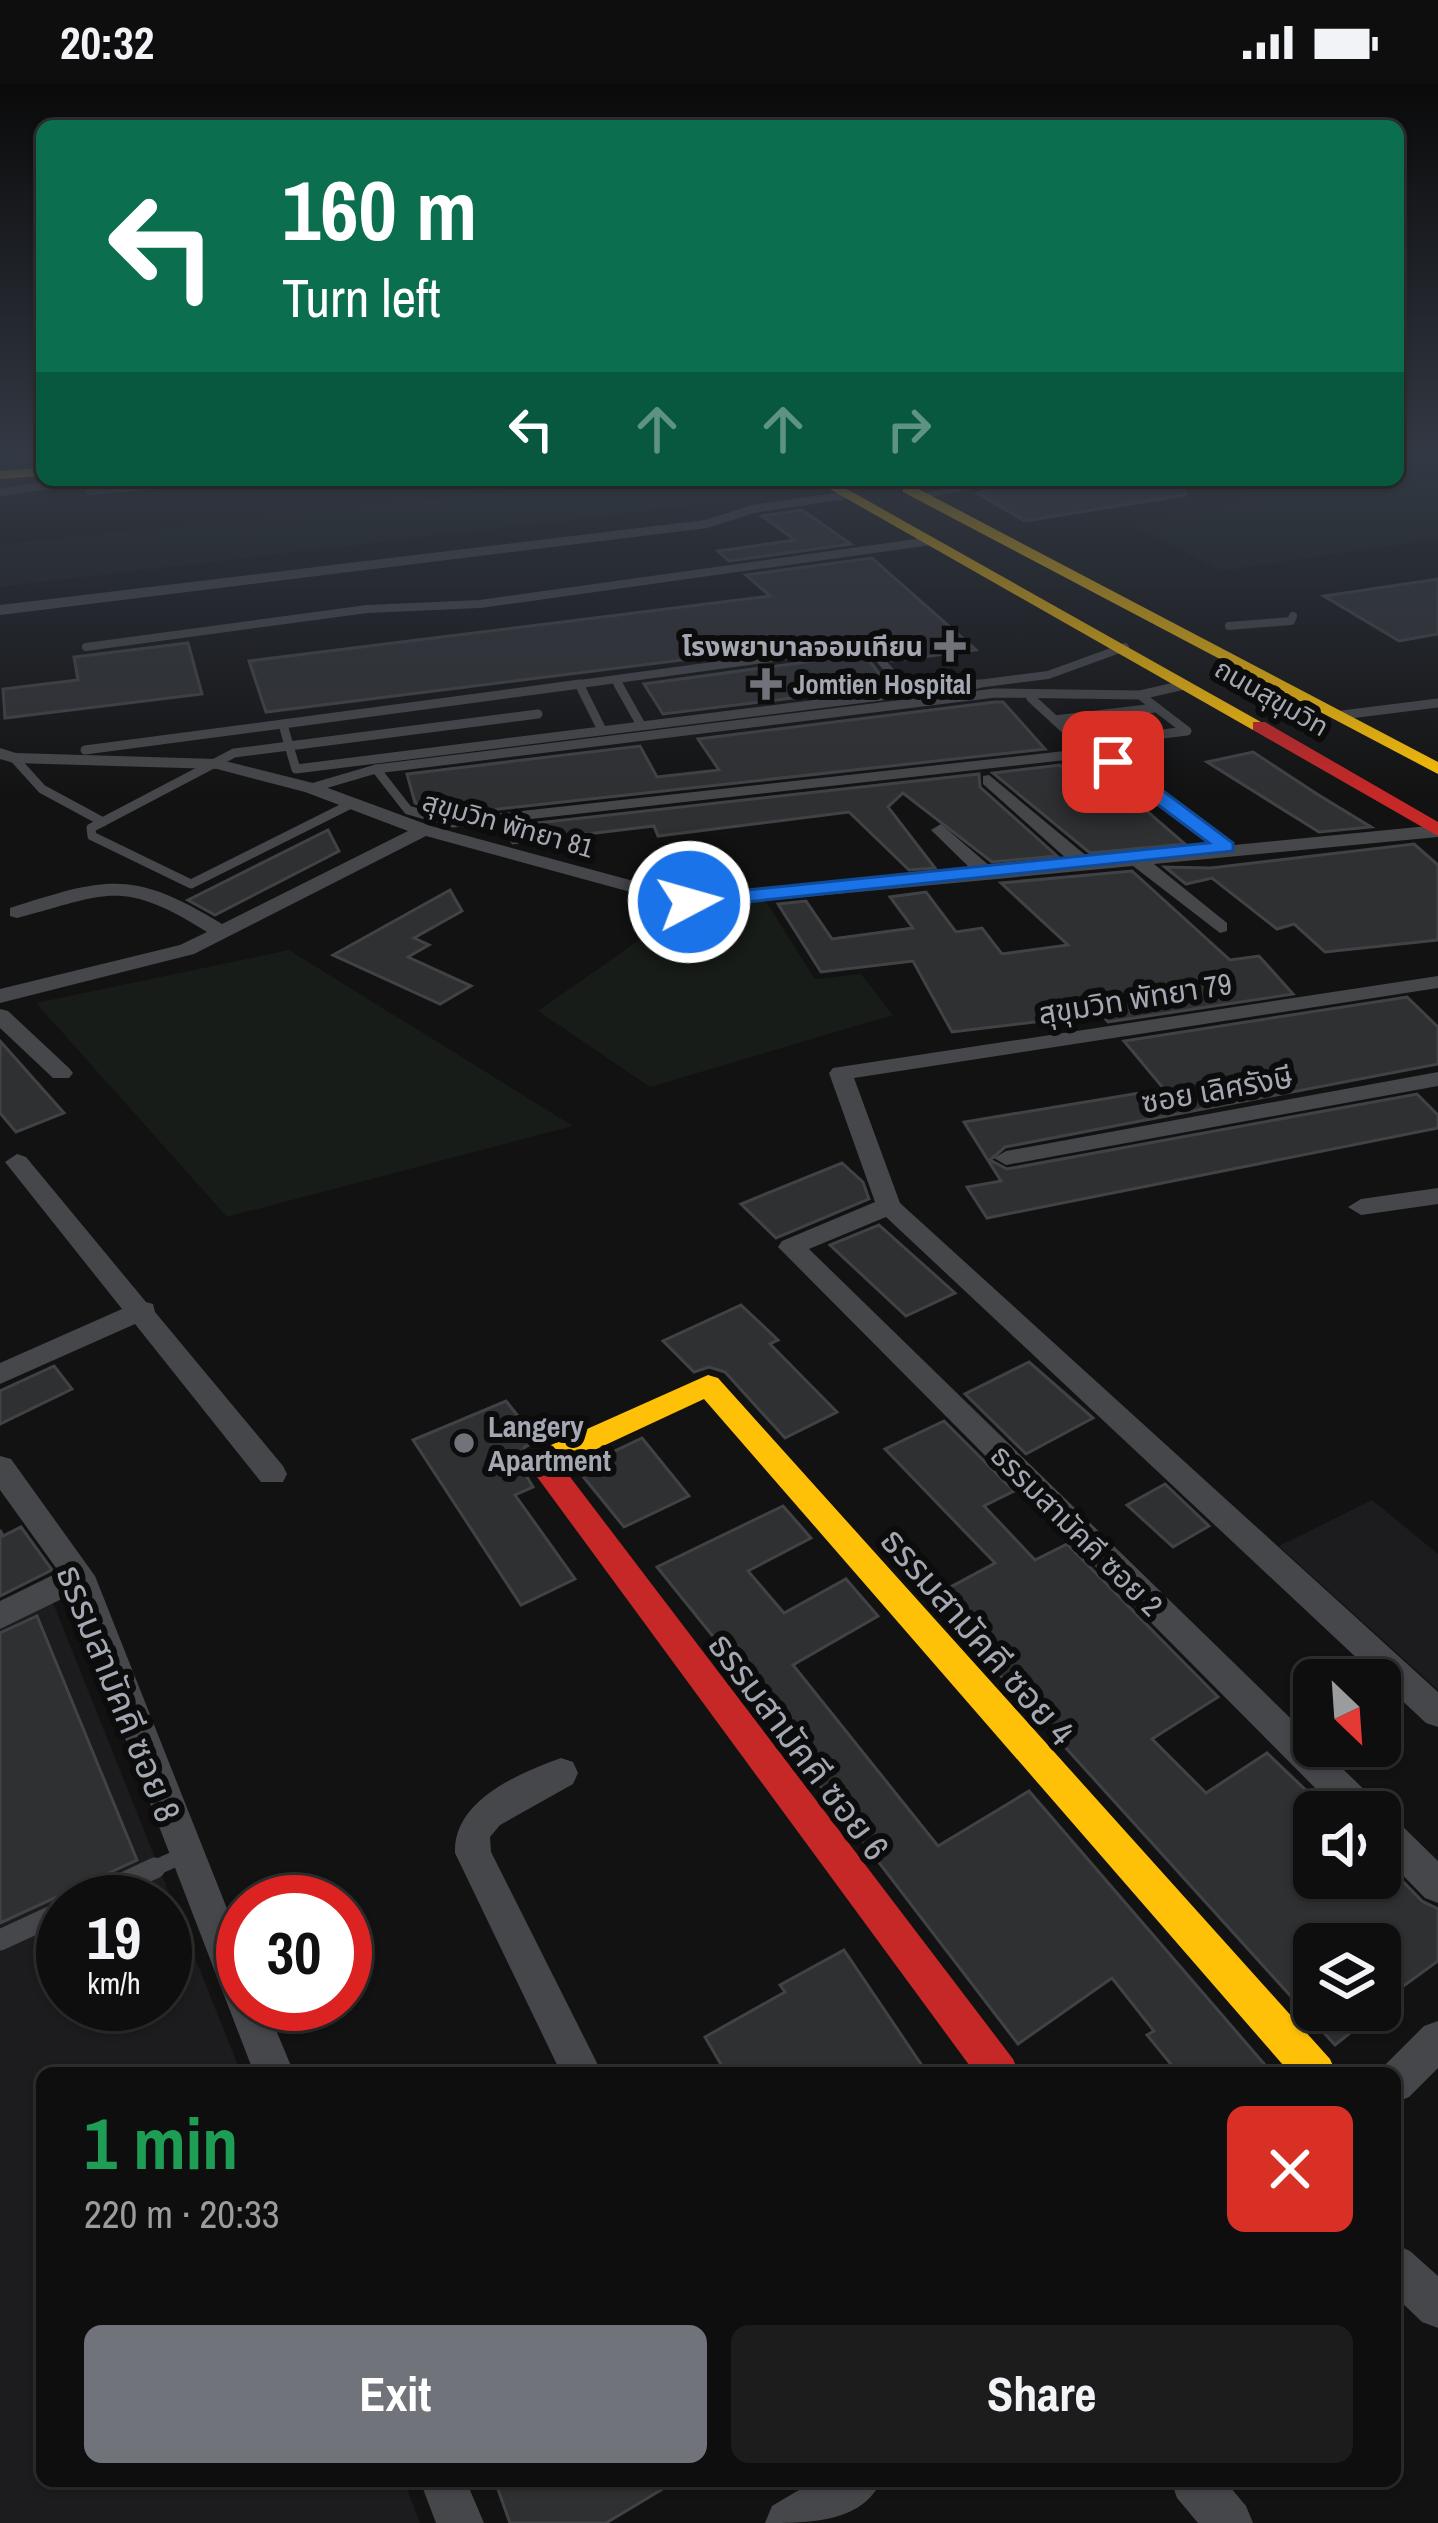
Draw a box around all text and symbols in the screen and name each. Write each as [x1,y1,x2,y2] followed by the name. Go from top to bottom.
[60,12,154,73] text: 20:32
[282,153,477,266] text: 160 m
[84,168,240,324] icon: left
[282,261,441,334] text: Turn left
[498,396,564,462] icon: left
[624,396,690,462] icon: ahead
[750,396,816,462] icon: ahead
[876,396,942,462] icon: right
[682,628,923,664] place label: โรงพยาบาลจอมเทียน
[934,630,966,662] marker: โรงพยาบาลจอมเทียน
[1208,650,1336,744] street label: ถนนสุขุมวิท
[793,666,971,702] place label: Jomtien Hospital
[750,668,782,700] marker: Jomtien Hospital
[1062,711,1164,813] pin
[1080,729,1146,795] icon: arrive
[419,782,598,866] street label: สุขุมวิท พัทยา 81
[626,839,752,965] position arrow
[1035,963,1235,1033] street label: สุขุมวิท พัทยา 79
[1138,1056,1296,1122] street label: ซอย เลิศรังษี
[488,1406,611,1480] place label: Langery Apartment
[451,1430,477,1456] marker: Langery Apartment
[982,1435,1172,1625] street label: ธรรมสามัคคี ซอย 2
[870,1517,1086,1755] street label: ธรรมสามัคคี ซอย 4
[46,1557,192,1829] street label: ธรรมสามัคคี ซอย 8
[698,1622,900,1870] street label: ธรรมสามัคคี ซอย 6
[1293,1659,1401,1767] north arrow
[1293,1659,1401,2031] map controls
[1293,1791,1401,1899] button: sound
[216,1875,372,2031] speed limit sign: 30
[87,1897,141,1978] text: 19
[1293,1923,1401,2031] button: layers
[87,1963,141,2003] text: km/h
[84,2094,238,2191] text: 1 min
[1227,2106,1353,2232] button: close
[84,2188,280,2240] text: 220 m · 20:33
[84,2325,707,2463] button: Exit
[731,2325,1353,2463] button: Share

